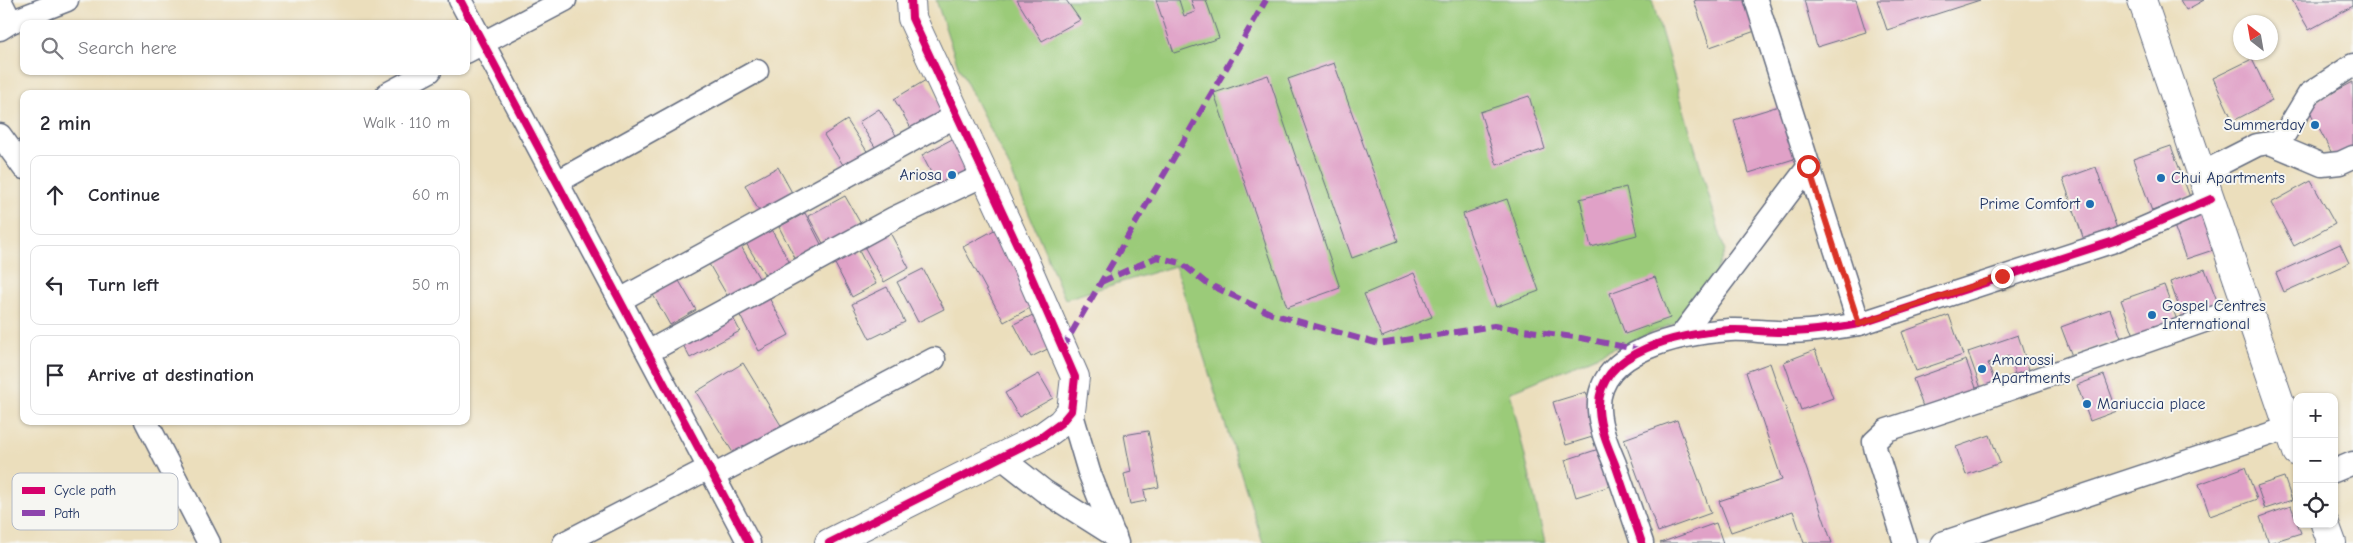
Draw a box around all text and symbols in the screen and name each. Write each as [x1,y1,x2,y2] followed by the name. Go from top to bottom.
[2233,15,2278,60] north arrow
[20,20,470,75] search box
[38,34,66,62] icon: search
[78,37,177,59] text: Search here
[40,111,91,135] text: 2 min
[363,114,450,132] text: Walk · 110 m
[2224,116,2306,134] place label: Summerday
[2309,119,2321,131] marker: Summerday
[1797,155,1820,178] route start
[900,166,942,184] place label: Ariosa
[946,169,958,181] marker: Ariosa
[2171,169,2285,187] place label: Chui Apartments
[2155,172,2167,184] marker: Chui Apartments
[41,181,69,209] icon: ahead
[88,184,160,206] text: Continue
[412,186,449,204] text: 60 m
[1979,195,2080,213] place label: Prime Comfort
[2084,198,2096,210] marker: Prime Comfort
[1991,265,2014,288] route end
[41,271,69,299] icon: left
[88,274,159,296] text: Turn left
[412,276,449,294] text: 50 m
[2162,297,2266,333] place label: Gospel Centres International
[2146,309,2158,321] marker: Gospel Centres International
[1992,351,2071,387] place label: Amarossi Apartments
[41,361,69,389] icon: arrive
[1976,363,1988,375] marker: Amarossi Apartments
[88,364,254,386] text: Arrive at destination
[2293,393,2338,528] map controls
[2293,393,2338,438] button: +
[2097,395,2205,413] place label: Mariuccia place
[2081,398,2093,410] marker: Mariuccia place
[2293,438,2338,483] button: −
[12,473,178,530] legend
[54,482,116,499] text: Cycle path
[2293,483,2338,528] button: locate
[54,505,80,522] text: Path

